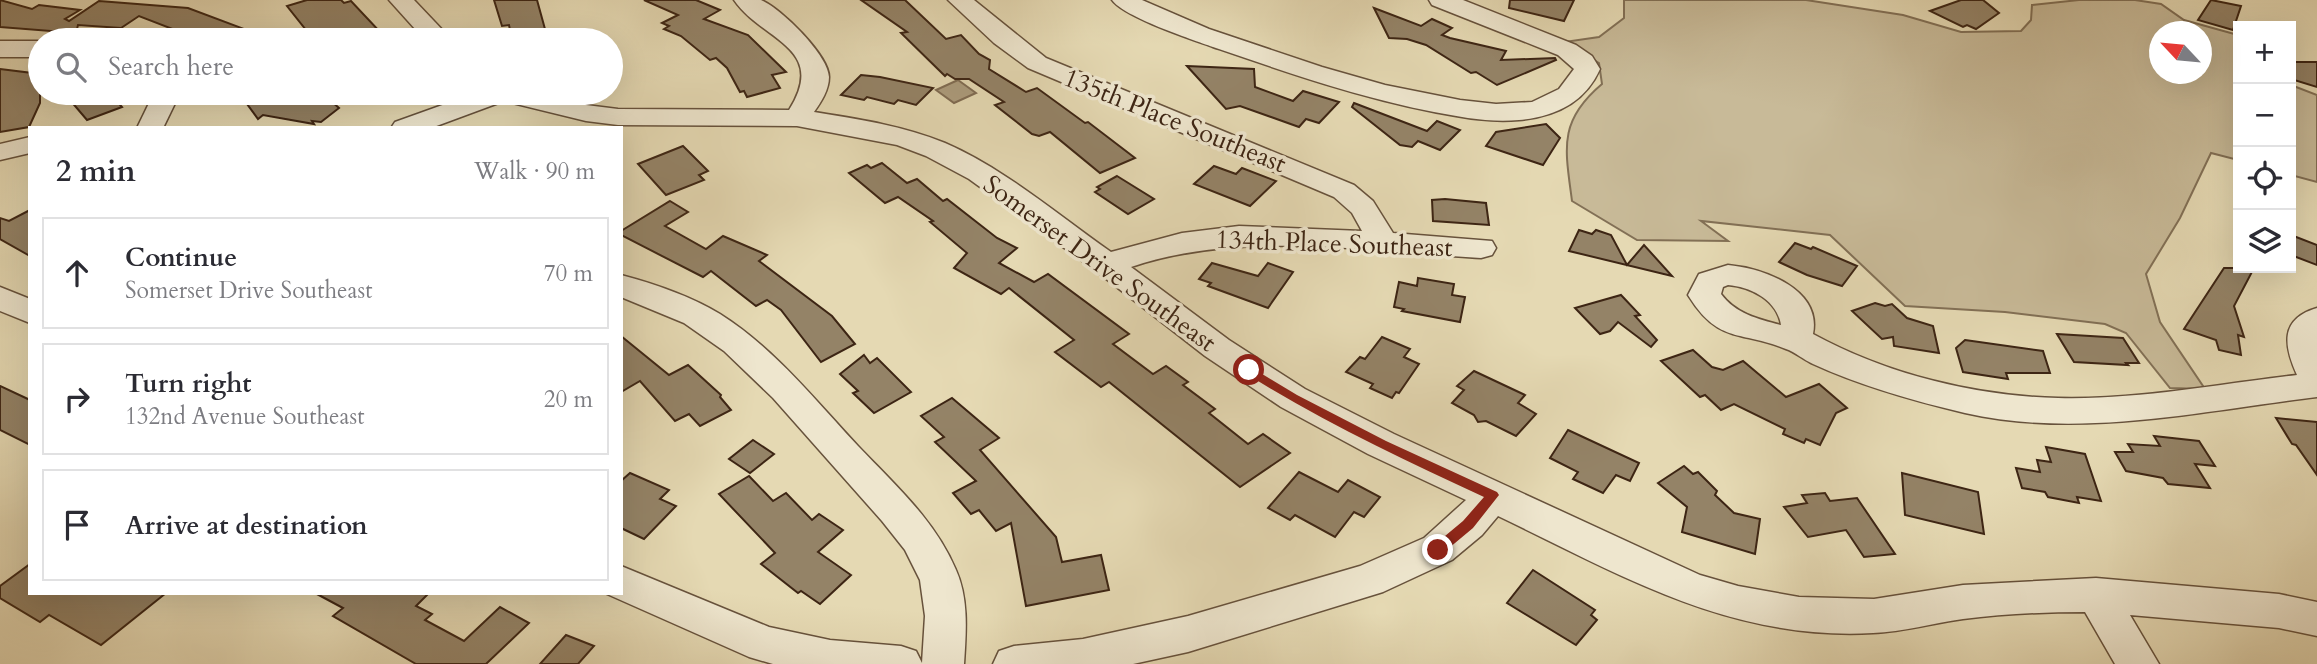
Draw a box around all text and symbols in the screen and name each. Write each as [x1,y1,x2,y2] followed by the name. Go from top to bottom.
[2149,21,2212,84] north arrow
[2233,21,2296,273] map controls
[2233,21,2296,84] button: +
[28,28,623,105] search box
[52,48,90,86] icon: search
[108,49,234,84] text: Search here
[1058,60,1291,181] street label: 135th Place Southeast
[2233,84,2296,147] button: −
[2233,147,2296,210] button: locate
[56,151,136,192] text: 2 min
[474,156,595,187] text: Walk · 90 m
[976,167,1223,360] street label: Somerset Drive Southeast
[2233,210,2296,273] button: layers
[1215,222,1453,265] street label: 134th Place Southeast
[125,240,237,275] text: Continue
[58,254,96,292] icon: ahead
[544,258,593,289] text: 70 m
[125,275,372,306] text: Somerset Drive Southeast
[1233,354,1264,385] route start
[125,366,252,401] text: Turn right
[58,380,96,418] icon: right
[544,384,593,415] text: 20 m
[125,401,364,432] text: 132nd Avenue Southeast
[58,506,96,544] icon: arrive
[125,508,368,543] text: Arrive at destination
[1422,534,1453,565] route end

